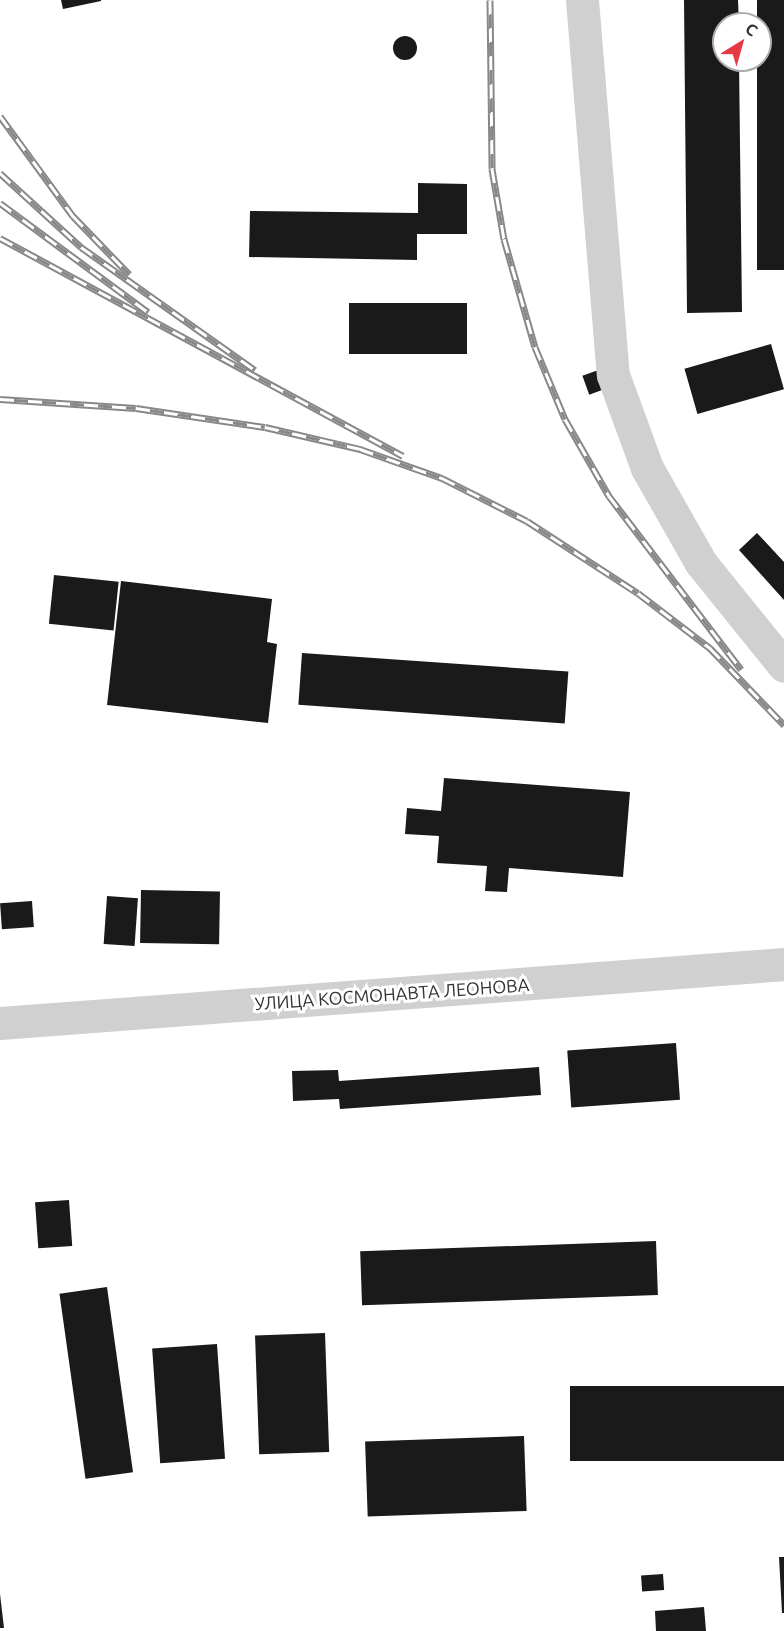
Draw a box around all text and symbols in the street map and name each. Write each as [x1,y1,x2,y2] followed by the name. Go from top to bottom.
[712,12,772,72] north arrow
[742,19,761,39] text: С
[254,974,530,1014] street label: УЛИЦА КОСМОНАВТА ЛЕОНОВА

